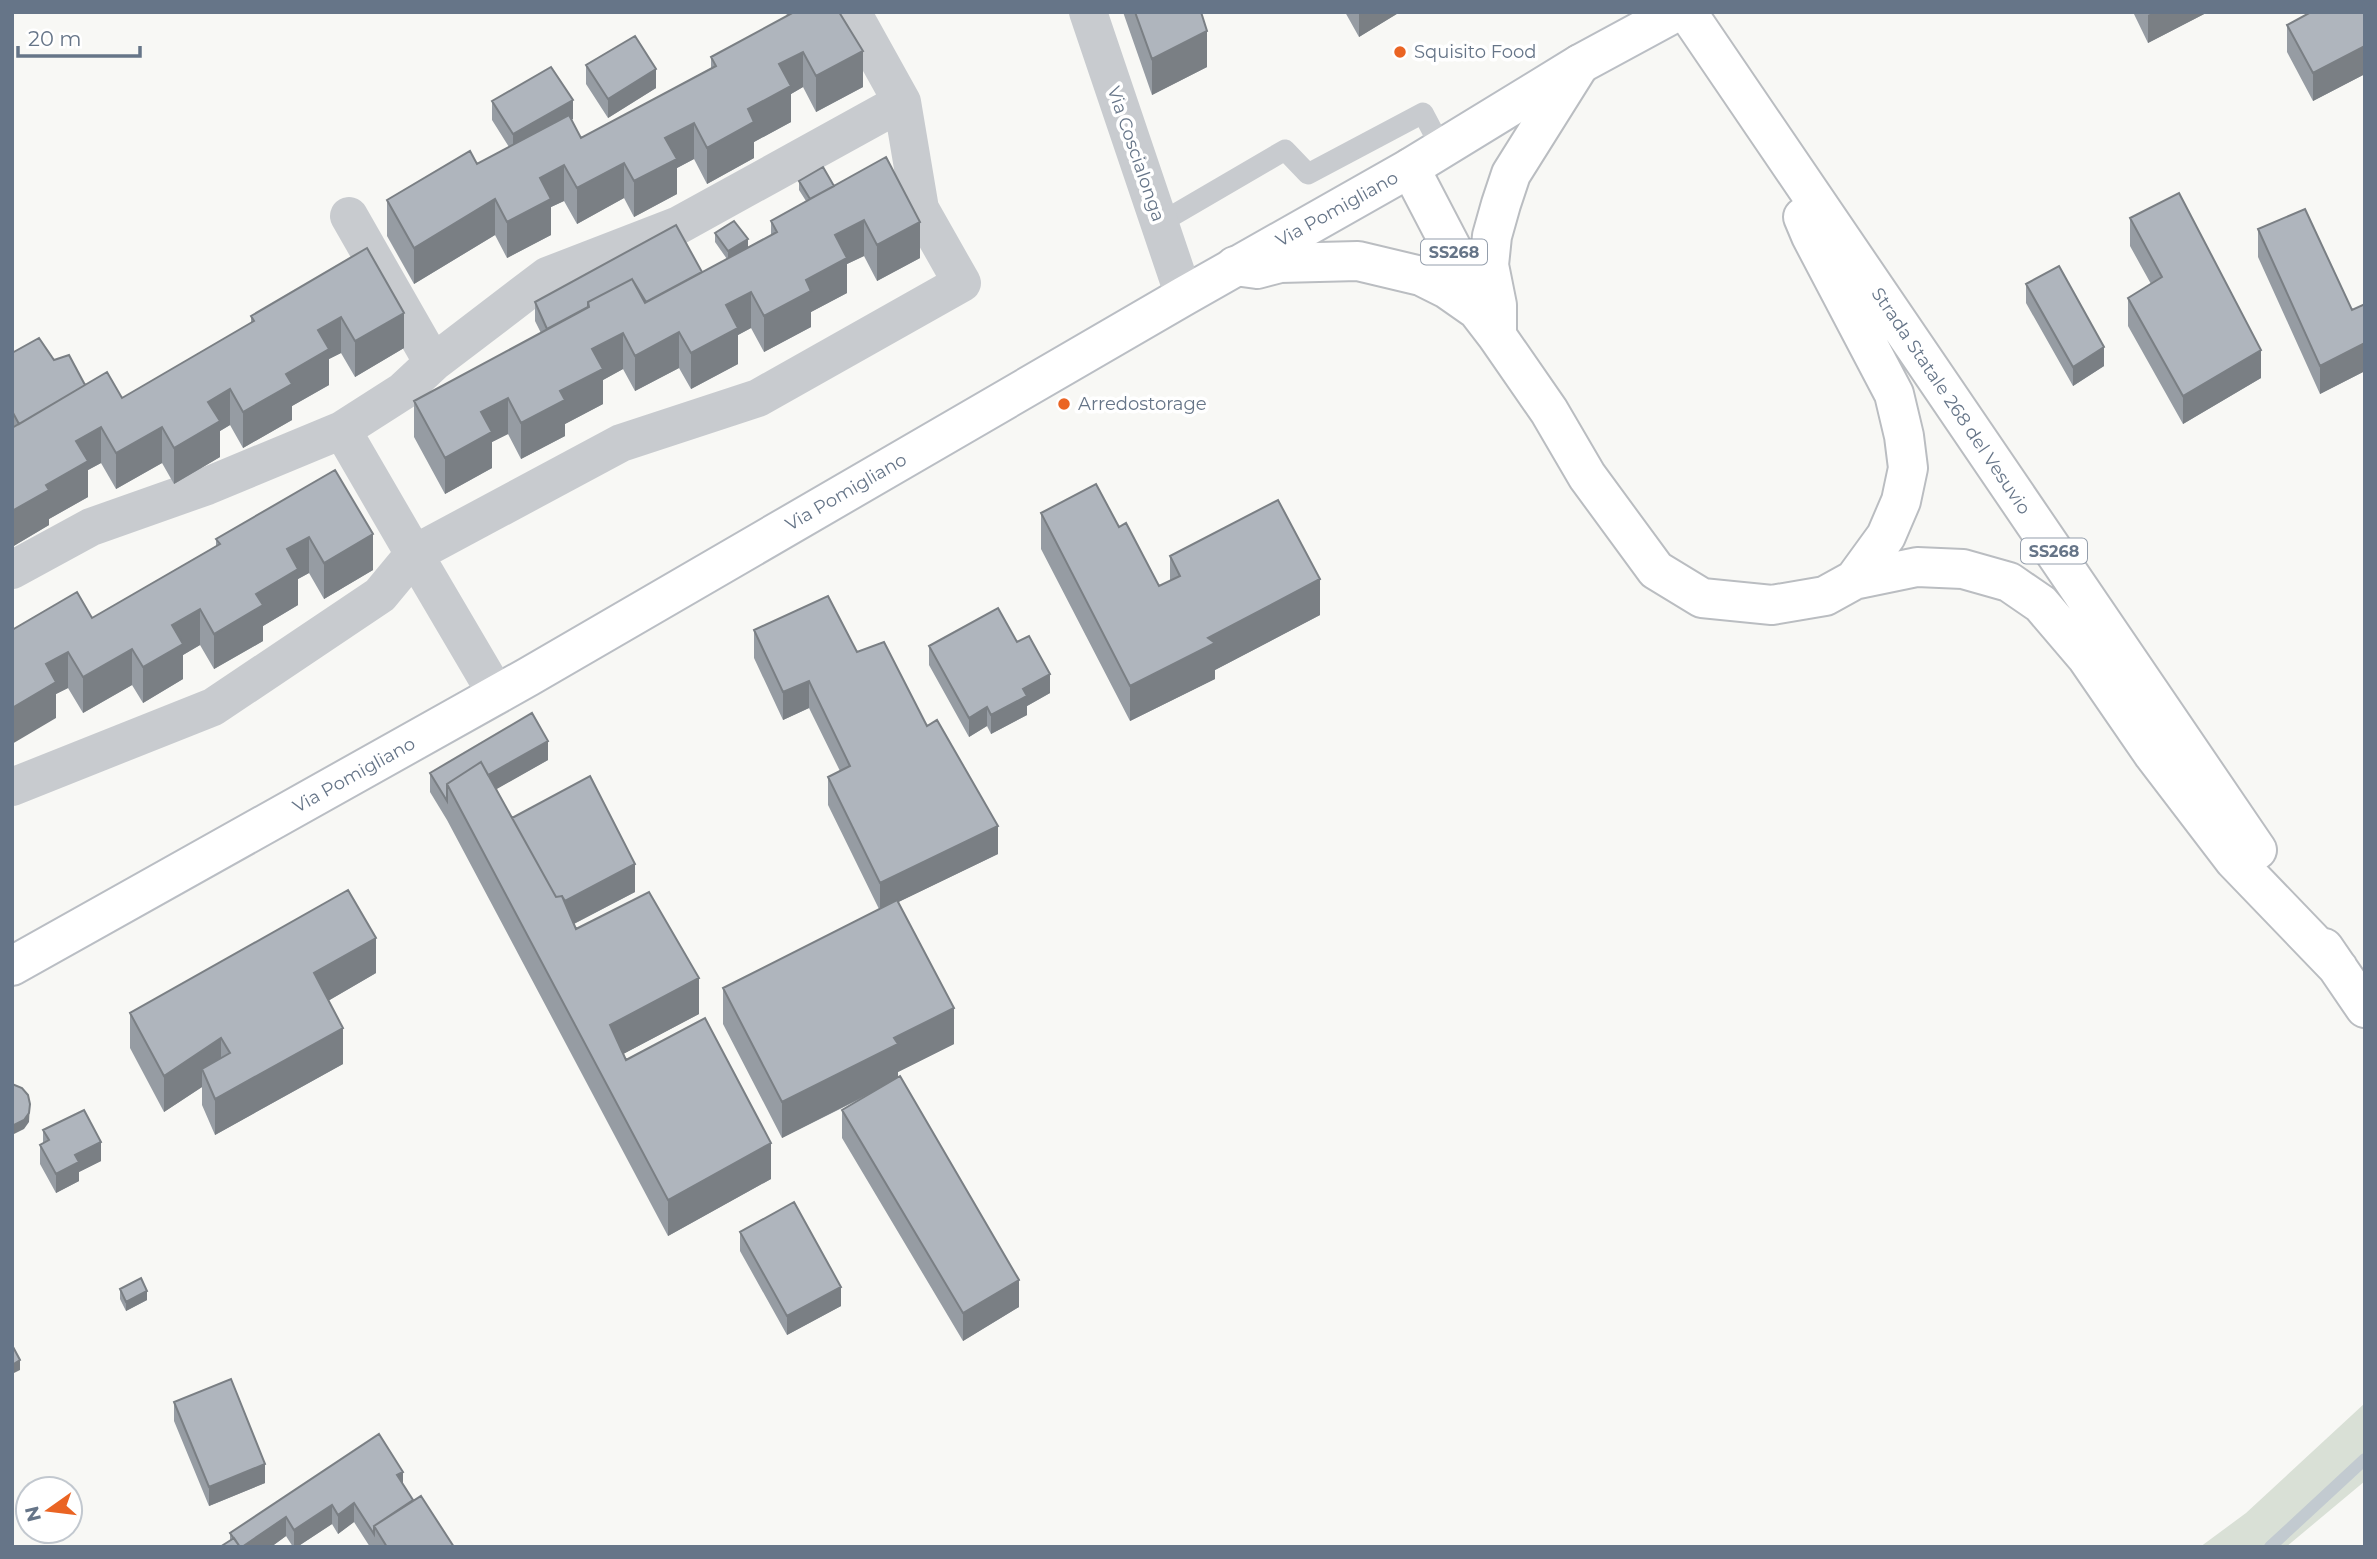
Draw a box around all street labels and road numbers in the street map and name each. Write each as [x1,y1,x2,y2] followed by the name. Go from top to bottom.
[1103,83,1169,225] street label: Via Coscialonga
[1272,166,1402,252] street label: Via Pomigliano
[1421,240,1487,264] road number: SS268
[1867,283,2035,519] street label: Strada Statale 268 del Vesuvio
[781,448,911,536] street label: Via Pomigliano
[2021,538,2087,564] road number: SS268
[289,732,419,818] street label: Via Pomigliano

